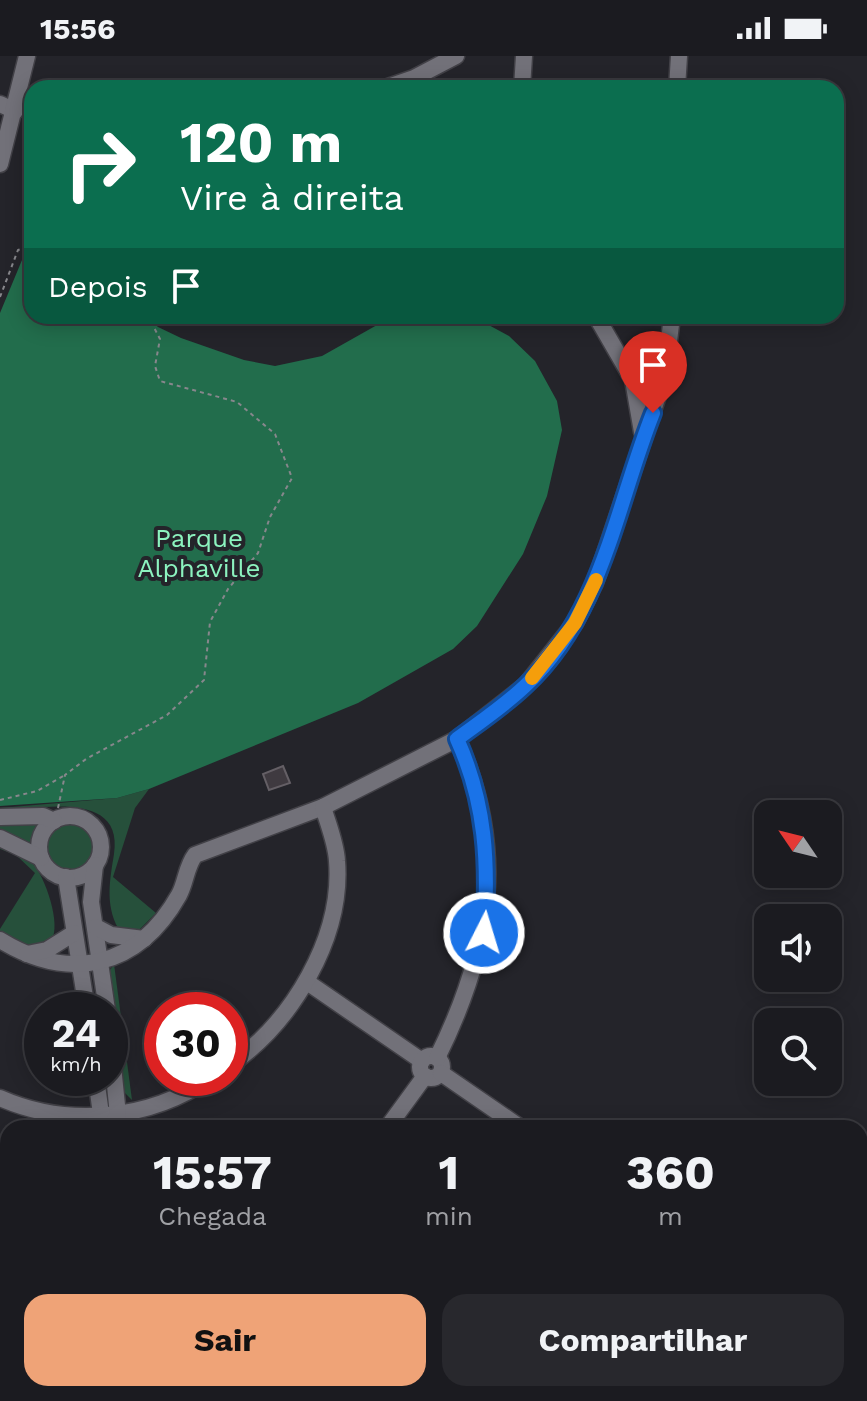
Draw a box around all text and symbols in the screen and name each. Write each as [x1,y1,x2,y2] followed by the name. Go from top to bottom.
[40,11,115,46] text: 15:56
[180,110,342,176] text: 120 m
[48,112,152,216] icon: right
[180,177,404,219] text: Vire à direita
[164,264,208,308] icon: arrive
[48,269,148,304] text: Depois
[619,331,687,413] pin
[631,343,675,387] icon: arrive
[137,523,261,583] park label: Parque Alphaville
[754,800,842,888] north arrow
[754,800,842,1096] map controls
[442,891,526,975] position arrow
[754,904,842,992] button: sound
[144,992,248,1096] speed limit sign: 30
[754,1008,842,1096] button: search
[51,1010,101,1057] text: 24
[50,1052,102,1076] text: km/h
[153,1144,272,1201] text: 15:57
[439,1144,459,1201] text: 1
[626,1144,715,1201] text: 360
[158,1201,267,1231] text: Chegada
[425,1201,473,1231] text: min
[658,1201,683,1231] text: m
[24,1294,426,1386] button: Sair
[442,1294,844,1386] button: Compartilhar

